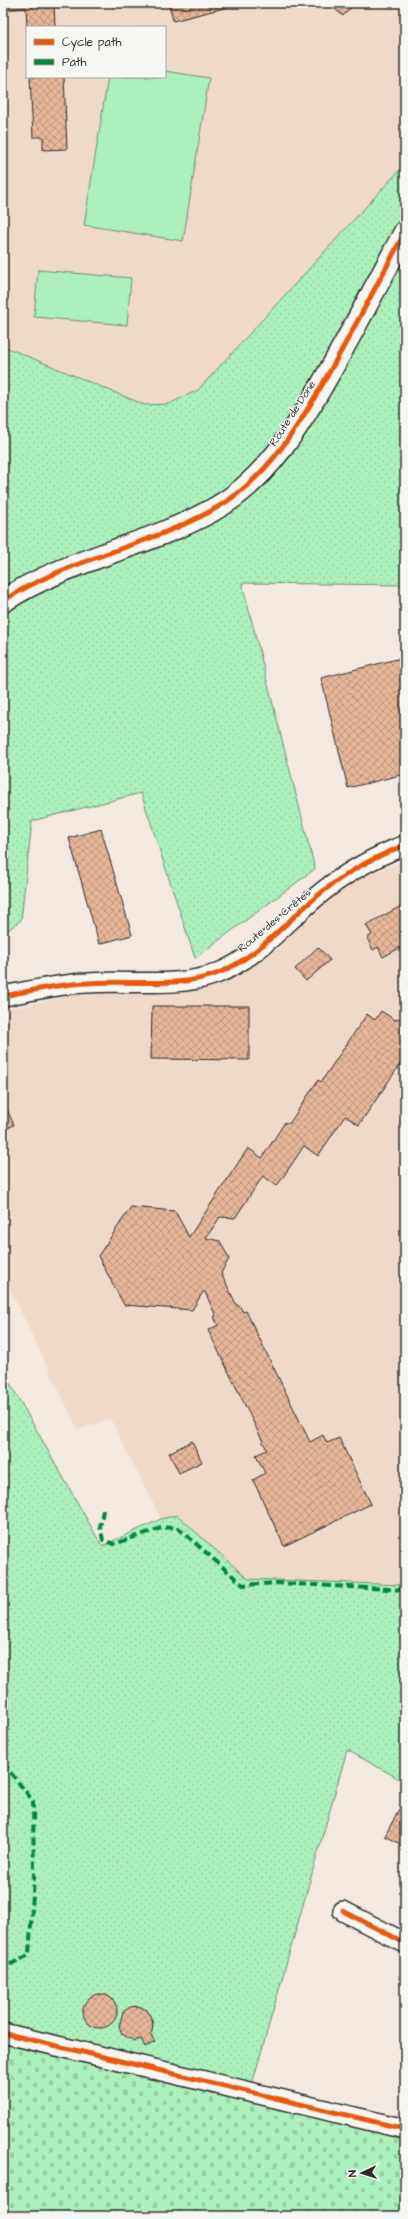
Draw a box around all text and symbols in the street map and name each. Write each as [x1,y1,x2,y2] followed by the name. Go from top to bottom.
[26,26,166,78] legend
[62,34,121,52] text: Cycle path
[62,54,87,71] text: Path
[266,378,319,449] street label: Route de Done
[234,885,315,956] street label: Route des Crêtes
[342,2153,382,2193] north arrow
[345,2170,360,2178] text: N

